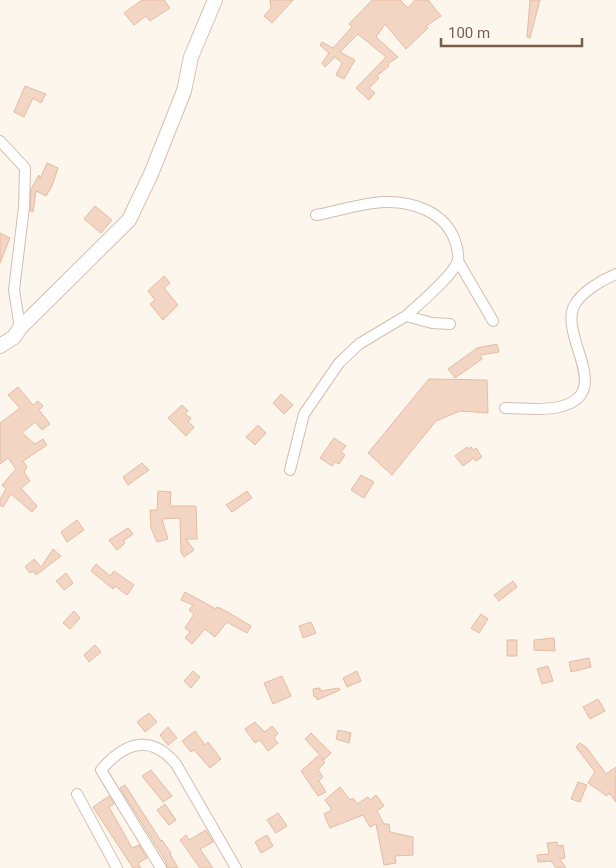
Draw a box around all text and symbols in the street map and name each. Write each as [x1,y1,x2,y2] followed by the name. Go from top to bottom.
[441,15,582,47] scale bar
[448,24,490,42] text: 100 m

